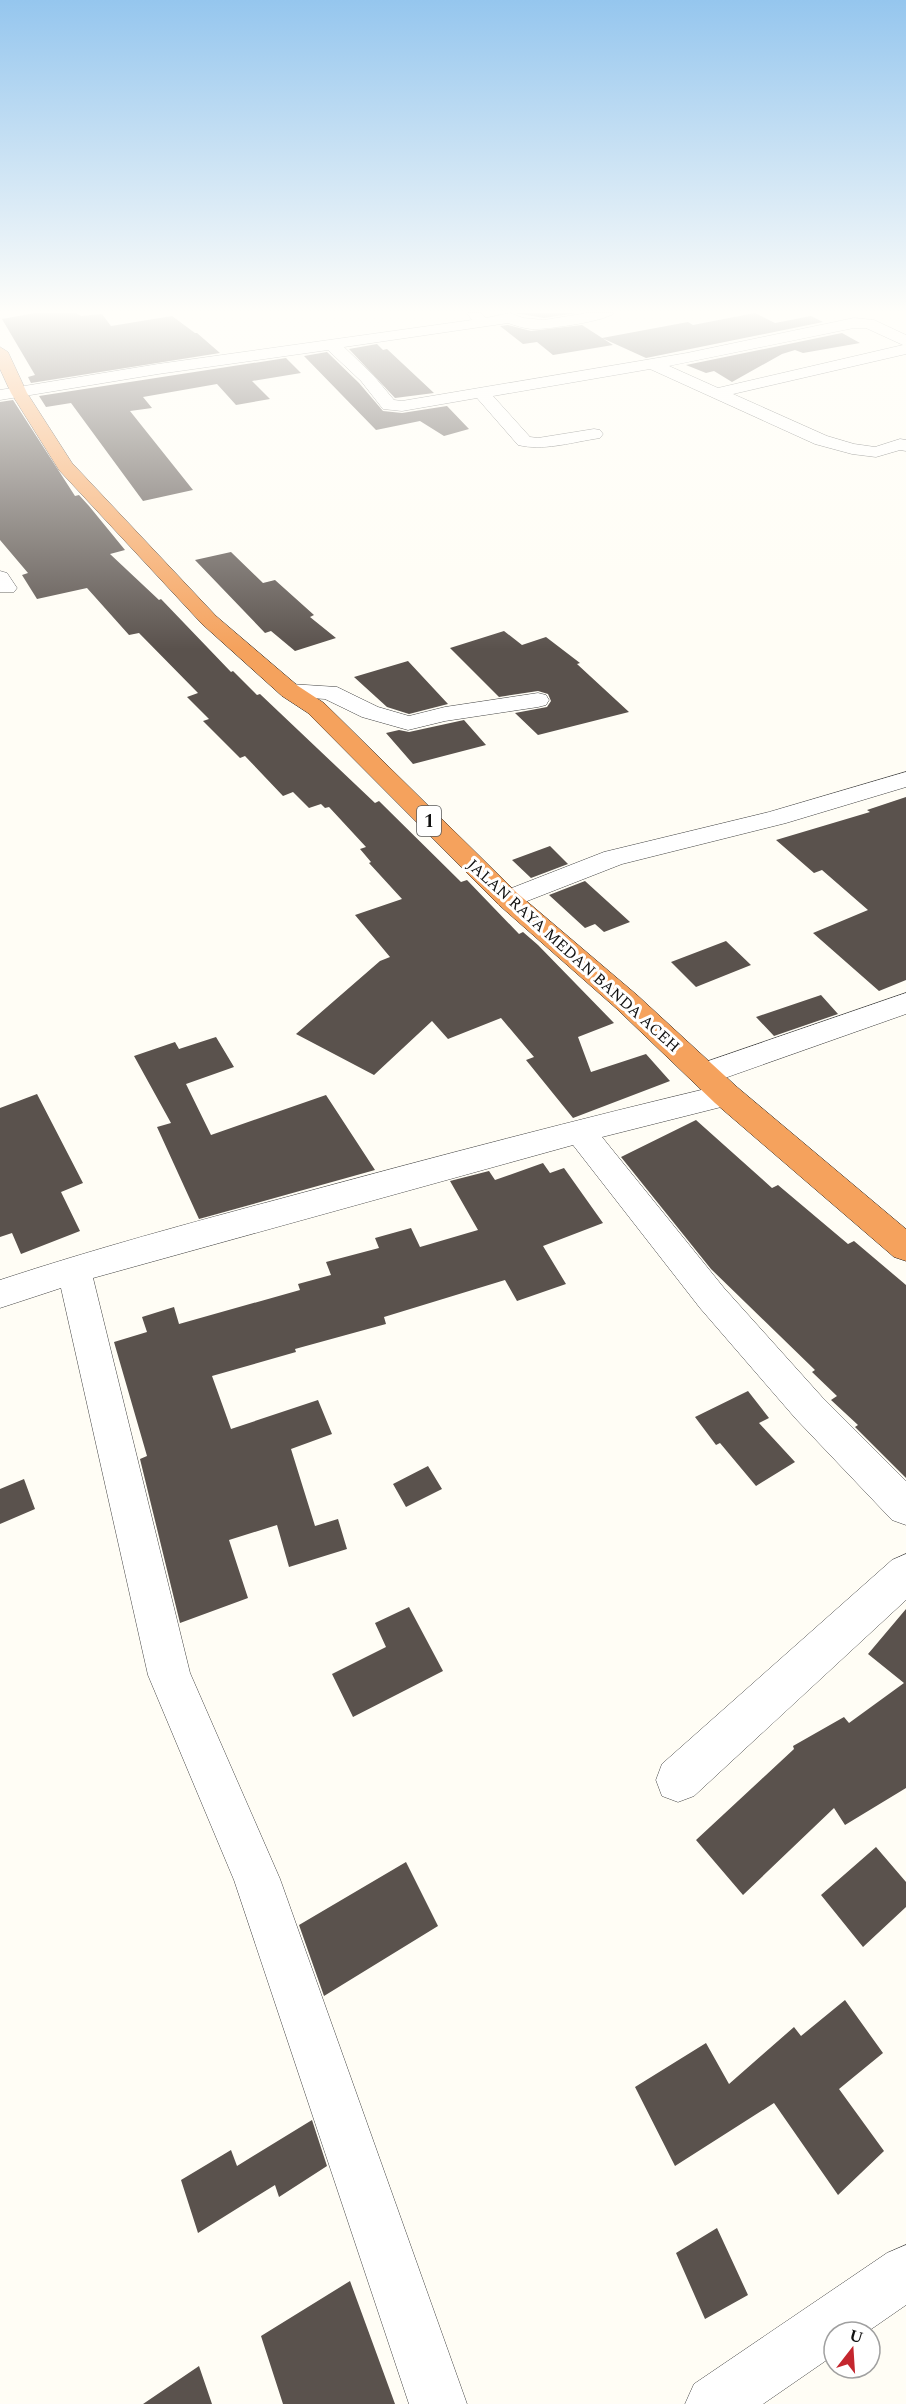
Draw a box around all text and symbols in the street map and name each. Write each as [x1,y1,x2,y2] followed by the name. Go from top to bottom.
[417,806,441,836] road number: 1
[461,853,685,1058] street label: JALAN RAYA MEDAN BANDA ACEH
[822,2320,882,2380] north arrow
[846,2323,866,2350] text: U

